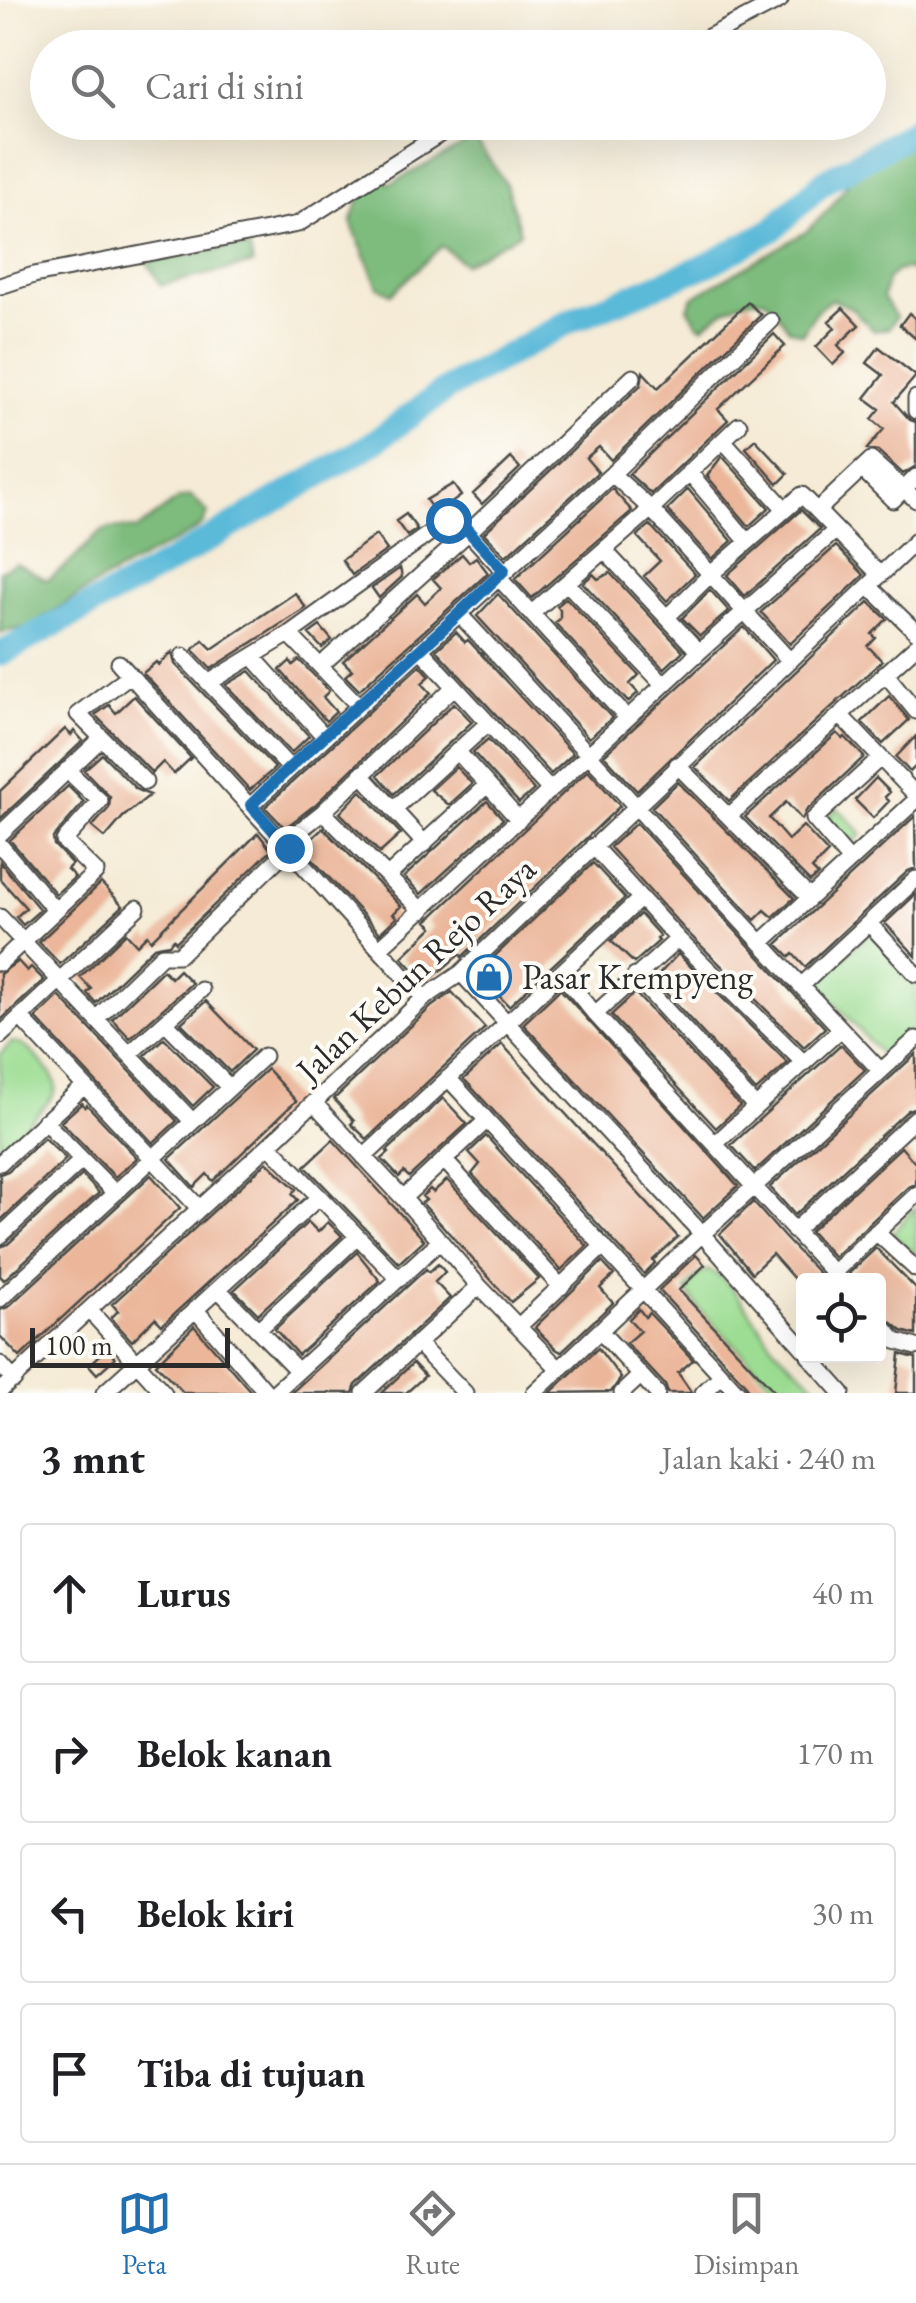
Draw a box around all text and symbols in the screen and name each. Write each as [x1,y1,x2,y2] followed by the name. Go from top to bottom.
[30,30,886,140] search box
[65,58,120,113] icon: search
[145,61,304,110] text: Cari di sini
[426,498,472,544] route start
[267,826,313,872] route end
[284,846,545,1093] street label: Jalan Kebun Rejo Raya
[466,954,512,1000] shop icon: Pasar Krempyeng
[522,954,754,999] place label: Pasar Krempyeng
[796,1273,886,1363] map controls
[796,1273,886,1363] button: locate
[30,1323,230,1368] scale bar
[45,1327,113,1363] text: 100 m
[40,1431,145,1486] text: 3 mnt
[661,1437,876,1479] text: Jalan kaki · 240 m
[42,1566,97,1621] icon: ahead
[137,1569,231,1618] text: Lurus
[812,1572,874,1614] text: 40 m
[42,1726,97,1781] icon: right
[137,1729,332,1778] text: Belok kanan
[797,1732,874,1774] text: 170 m
[42,1886,97,1941] icon: left
[137,1889,294,1938] text: Belok kiri
[812,1892,874,1934] text: 30 m
[42,2046,97,2101] icon: arrive
[137,2049,366,2098] text: Tiba di tujuan
[117,2186,172,2282] tab: Peta
[405,2186,460,2282] tab: Rute
[694,2186,799,2282] tab: Disimpan

